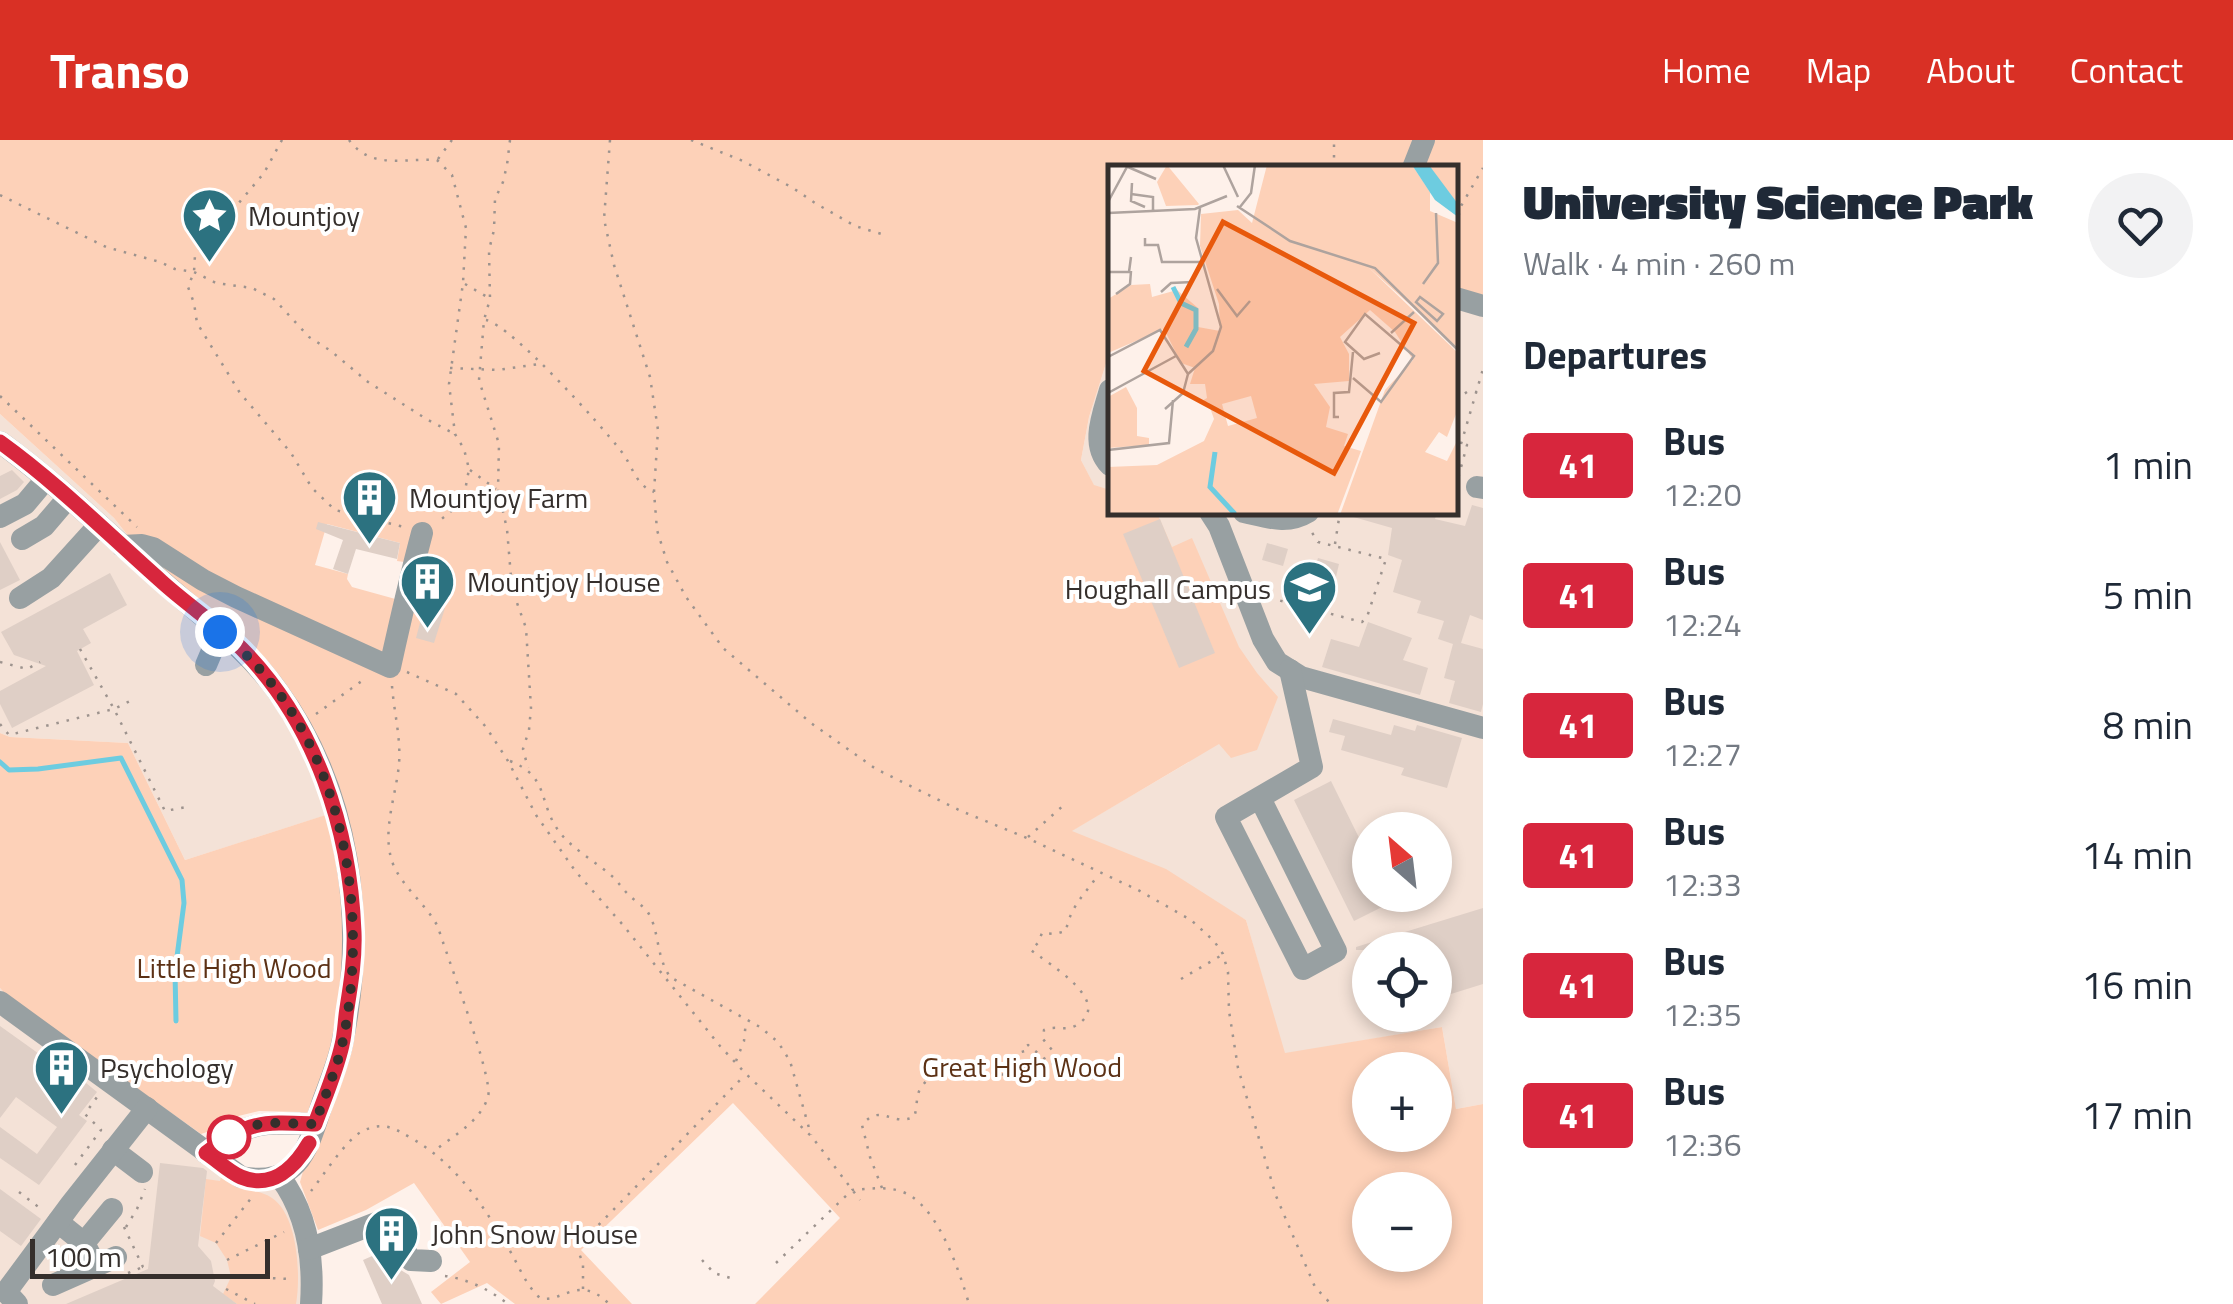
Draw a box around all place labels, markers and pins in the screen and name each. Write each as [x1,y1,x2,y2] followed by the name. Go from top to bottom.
[179,185,239,264] place icon: Mountjoy
[248,194,360,237] place label: Mountjoy
[340,467,400,546] building icon: Mountjoy Farm
[409,476,588,519] place label: Mountjoy Farm
[398,551,458,630] building icon: Mountjoy House
[1280,558,1340,637] school or university icon: Houghall Campus
[467,560,661,603] place label: Mountjoy House
[1065,567,1271,610] place label: Houghall Campus
[31,1037,91,1116] building icon: Psychology
[100,1046,234,1089] place label: Psychology
[208,1116,250,1158] unlabelled marker
[362,1203,422,1282] building icon: John Snow House
[431,1212,638,1255] place label: John Snow House

